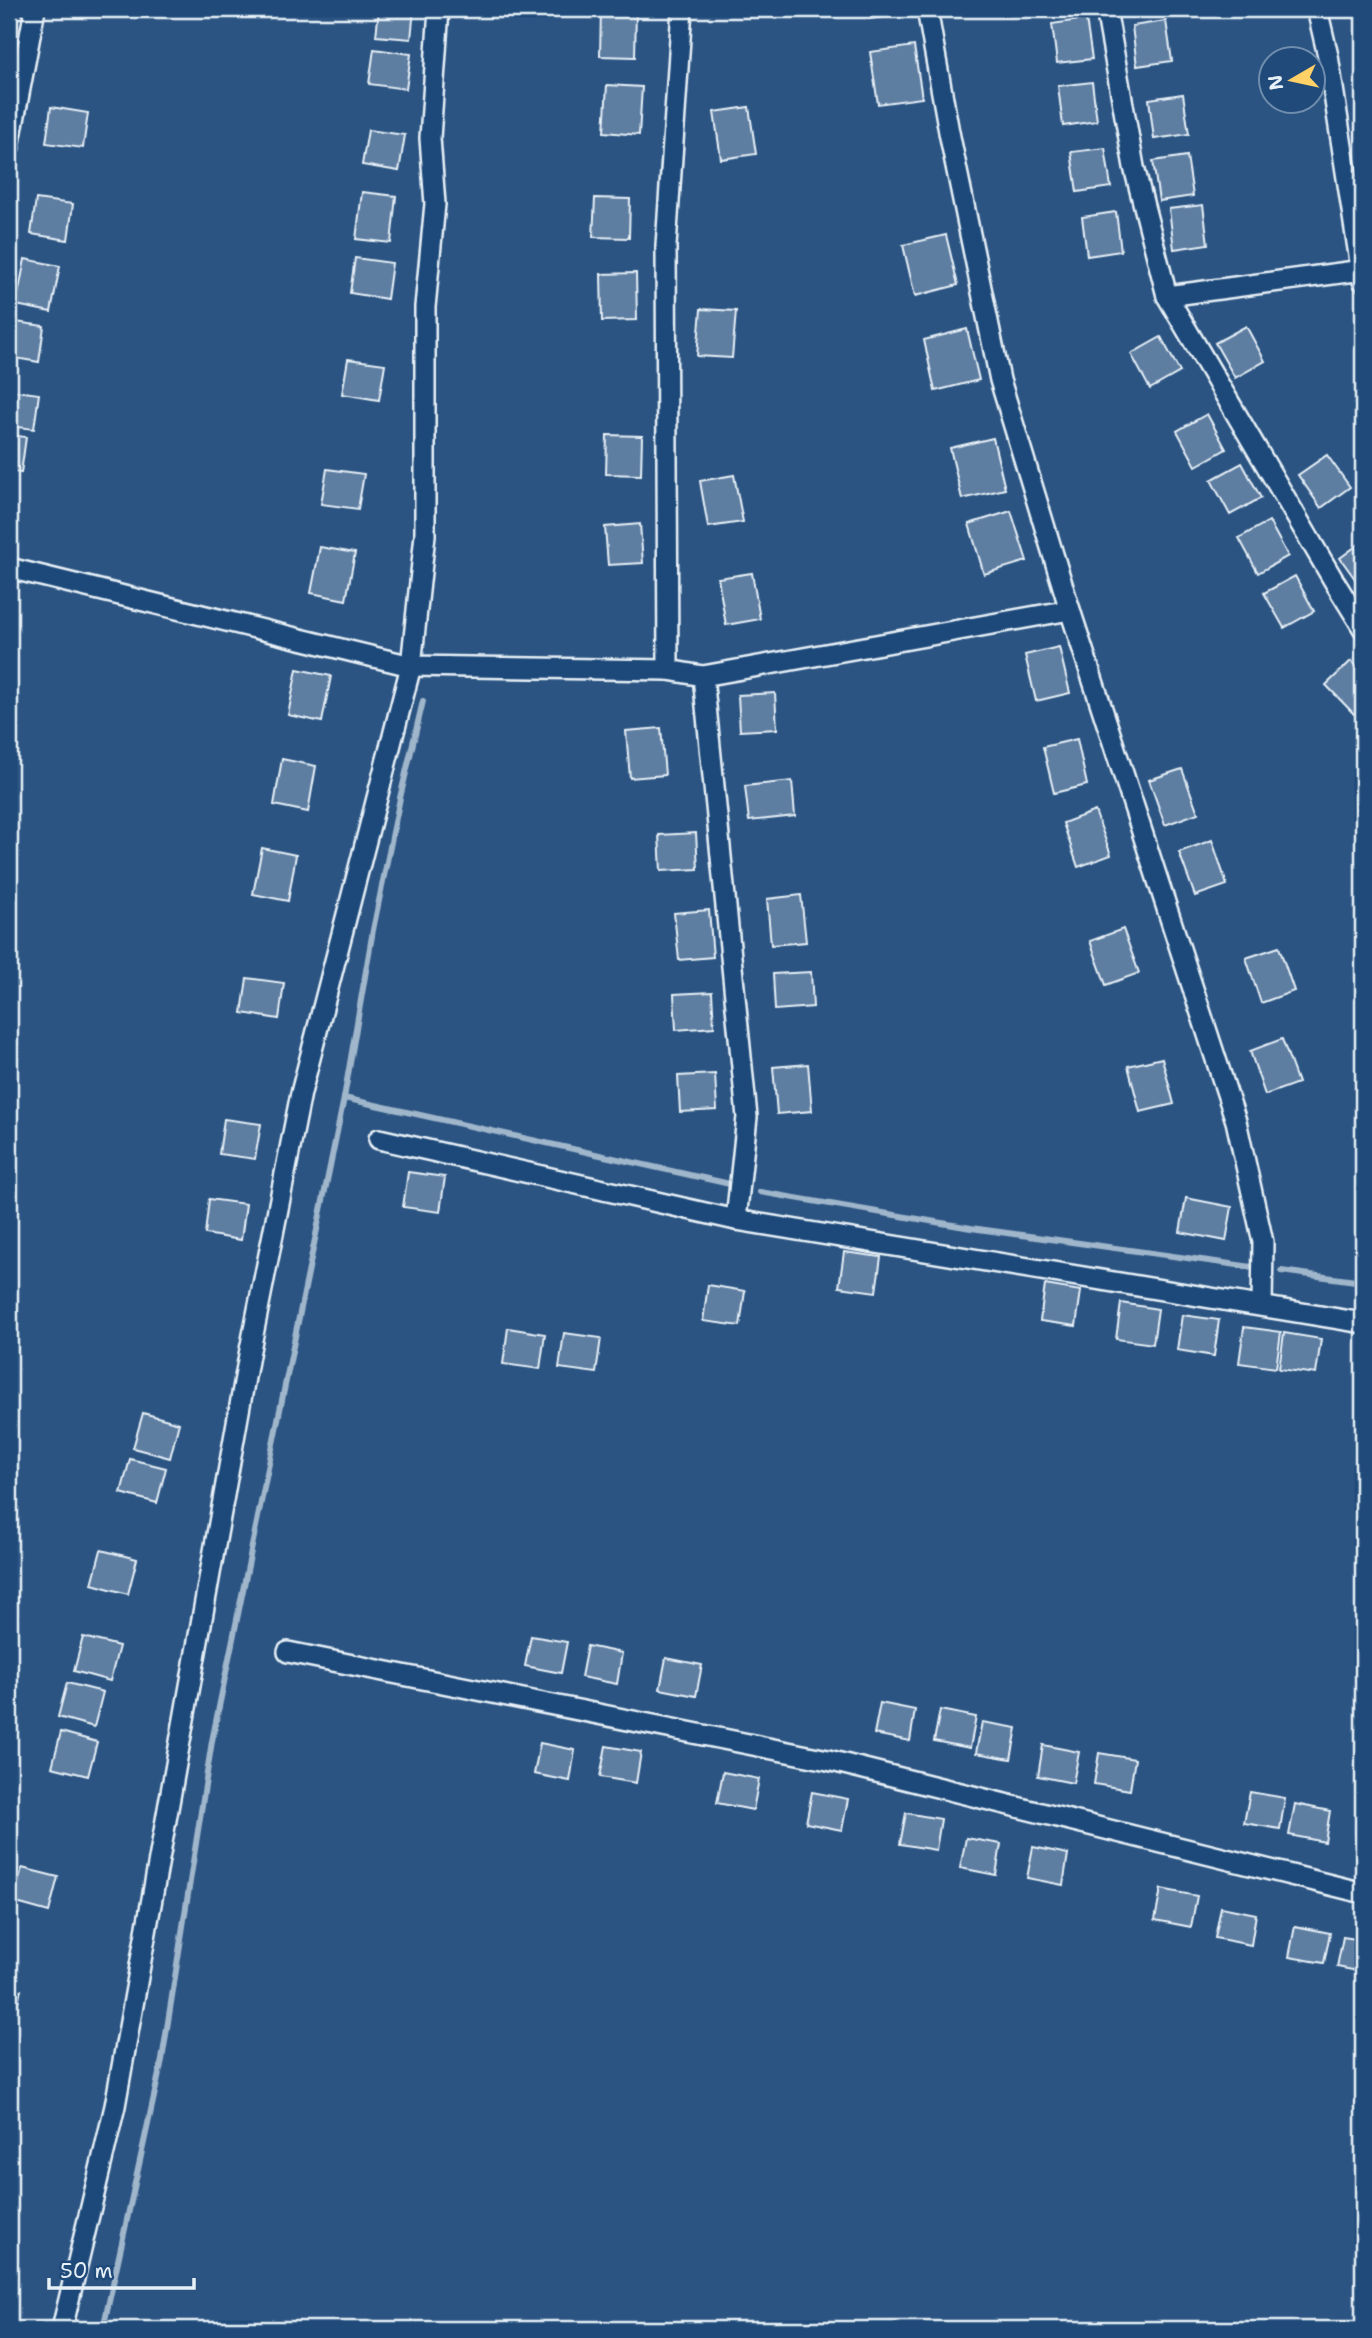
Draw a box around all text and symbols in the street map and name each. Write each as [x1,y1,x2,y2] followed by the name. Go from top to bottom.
[1256,46,1326,116] north arrow
[1262,73,1289,92] text: N
[49,2247,194,2291] scale bar
[60,2257,113,2285] text: 50 m

